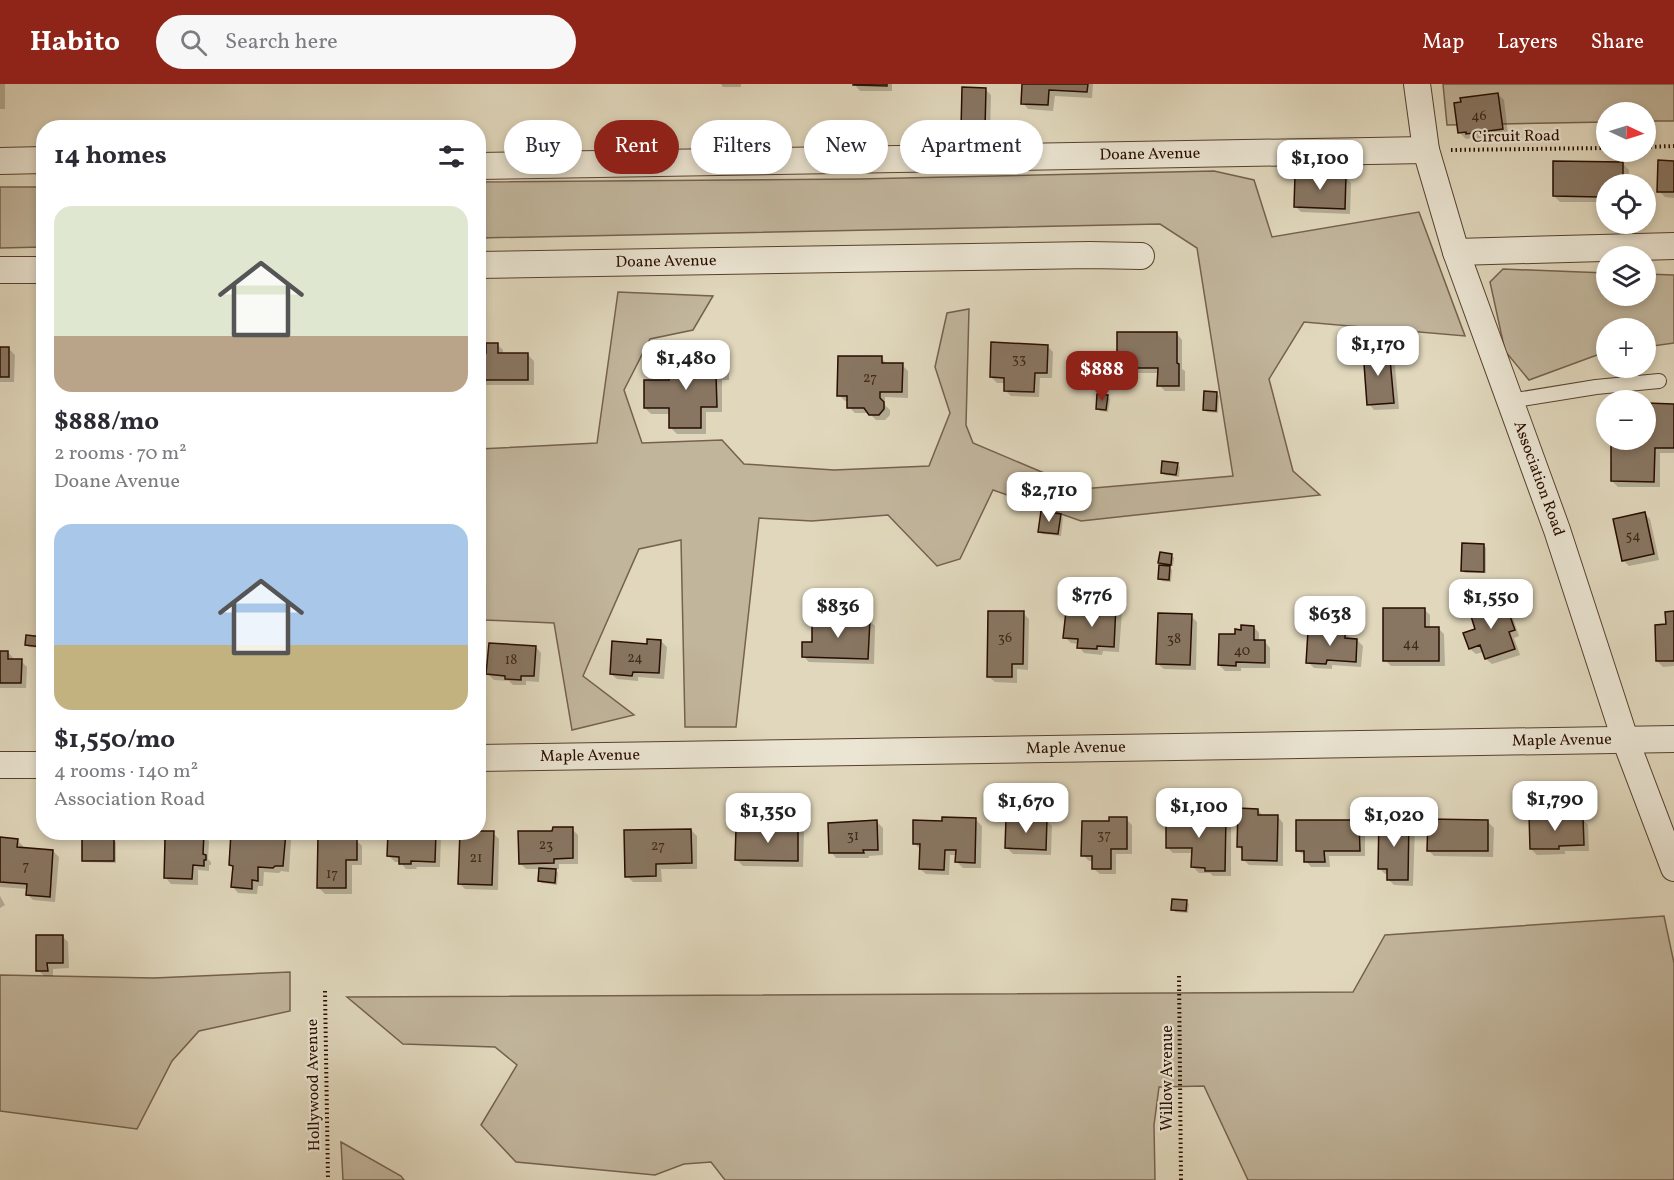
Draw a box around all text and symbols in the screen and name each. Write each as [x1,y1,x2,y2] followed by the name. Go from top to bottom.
[156,15,576,69] search box
[30,23,120,62] text: Habito
[177,26,210,59] icon: search
[225,27,338,58] text: Search here
[1422,28,1464,57] text: Map
[1497,28,1558,57] text: Layers
[1591,28,1644,57] text: Share
[1596,102,1656,162] north arrow
[1596,102,1656,450] map controls
[1471,107,1487,126] house number: 46
[504,120,582,174] chip: Buy
[594,120,679,174] chip: Rent
[691,120,792,174] chip: Filters
[804,120,888,174] chip: New
[900,120,1043,174] chip: Apartment
[1472,125,1560,149] street label: Circuit Road
[54,138,167,174] text: 14 homes
[435,140,468,173] icon: filters
[1271,140,1369,191] pin: $1,100
[1099,143,1201,167] street label: Doane Avenue
[1291,145,1349,173] text: $1,100
[1596,174,1656,234] button: locate
[207,245,315,353] icon: home
[1596,246,1656,306] button: layers
[615,250,717,274] street label: Doane Avenue
[1596,318,1656,378] button: +
[1329,326,1427,377] pin: $1,170
[1351,331,1405,359] text: $1,170
[637,340,735,391] pin: $1,480
[656,345,716,373] text: $1,480
[1012,350,1026,369] house number: 33
[1066,351,1138,402] pin: $888
[1080,356,1124,384] text: $888
[863,369,877,388] house number: 27
[1596,390,1656,450] button: −
[54,404,159,440] text: $888/mo
[1507,418,1569,539] street label: Association Road
[54,440,187,468] text: 2 rooms · 70 m²
[54,468,180,496] text: Doane Avenue
[1000,472,1098,523] pin: $2,710
[1021,477,1077,505] text: $2,710
[1625,527,1641,546] house number: 54
[207,563,315,671] icon: home
[1056,577,1128,628] pin: $776
[1442,579,1540,630] pin: $1,550
[1071,582,1113,610] text: $776
[1463,584,1519,612] text: $1,550
[802,588,874,639] pin: $836
[816,593,860,621] text: $836
[1294,596,1366,647] pin: $638
[1308,601,1352,629] text: $638
[998,629,1012,648] house number: 36
[1167,630,1181,649] house number: 38
[1403,635,1419,654] house number: 44
[1234,642,1250,661] house number: 40
[627,649,643,668] house number: 24
[505,651,517,670] house number: 18
[54,722,175,758] text: $1,550/mo
[1512,729,1612,753] street label: Maple Avenue
[1026,737,1126,760] street label: Maple Avenue
[540,744,640,768] street label: Maple Avenue
[54,758,198,786] text: 4 rooms · 140 m²
[1506,781,1604,832] pin: $1,790
[977,783,1075,834] pin: $1,670
[54,786,205,814] text: Association Road
[1526,786,1584,814] text: $1,790
[997,788,1055,816] text: $1,670
[1150,788,1248,839] pin: $1,100
[719,793,817,844] pin: $1,350
[1170,793,1228,821] text: $1,100
[1345,797,1443,848] pin: $1,020
[740,798,796,826] text: $1,350
[1364,802,1424,830] text: $1,020
[1097,826,1111,845] house number: 37
[847,827,859,846] house number: 31
[539,836,553,855] house number: 23
[651,837,665,856] house number: 27
[470,849,482,868] house number: 21
[23,857,30,876] house number: 7
[326,865,338,884] house number: 17
[302,1019,326,1151] street label: Hollywood Avenue
[1157,1025,1179,1131] street label: Willow Avenue

